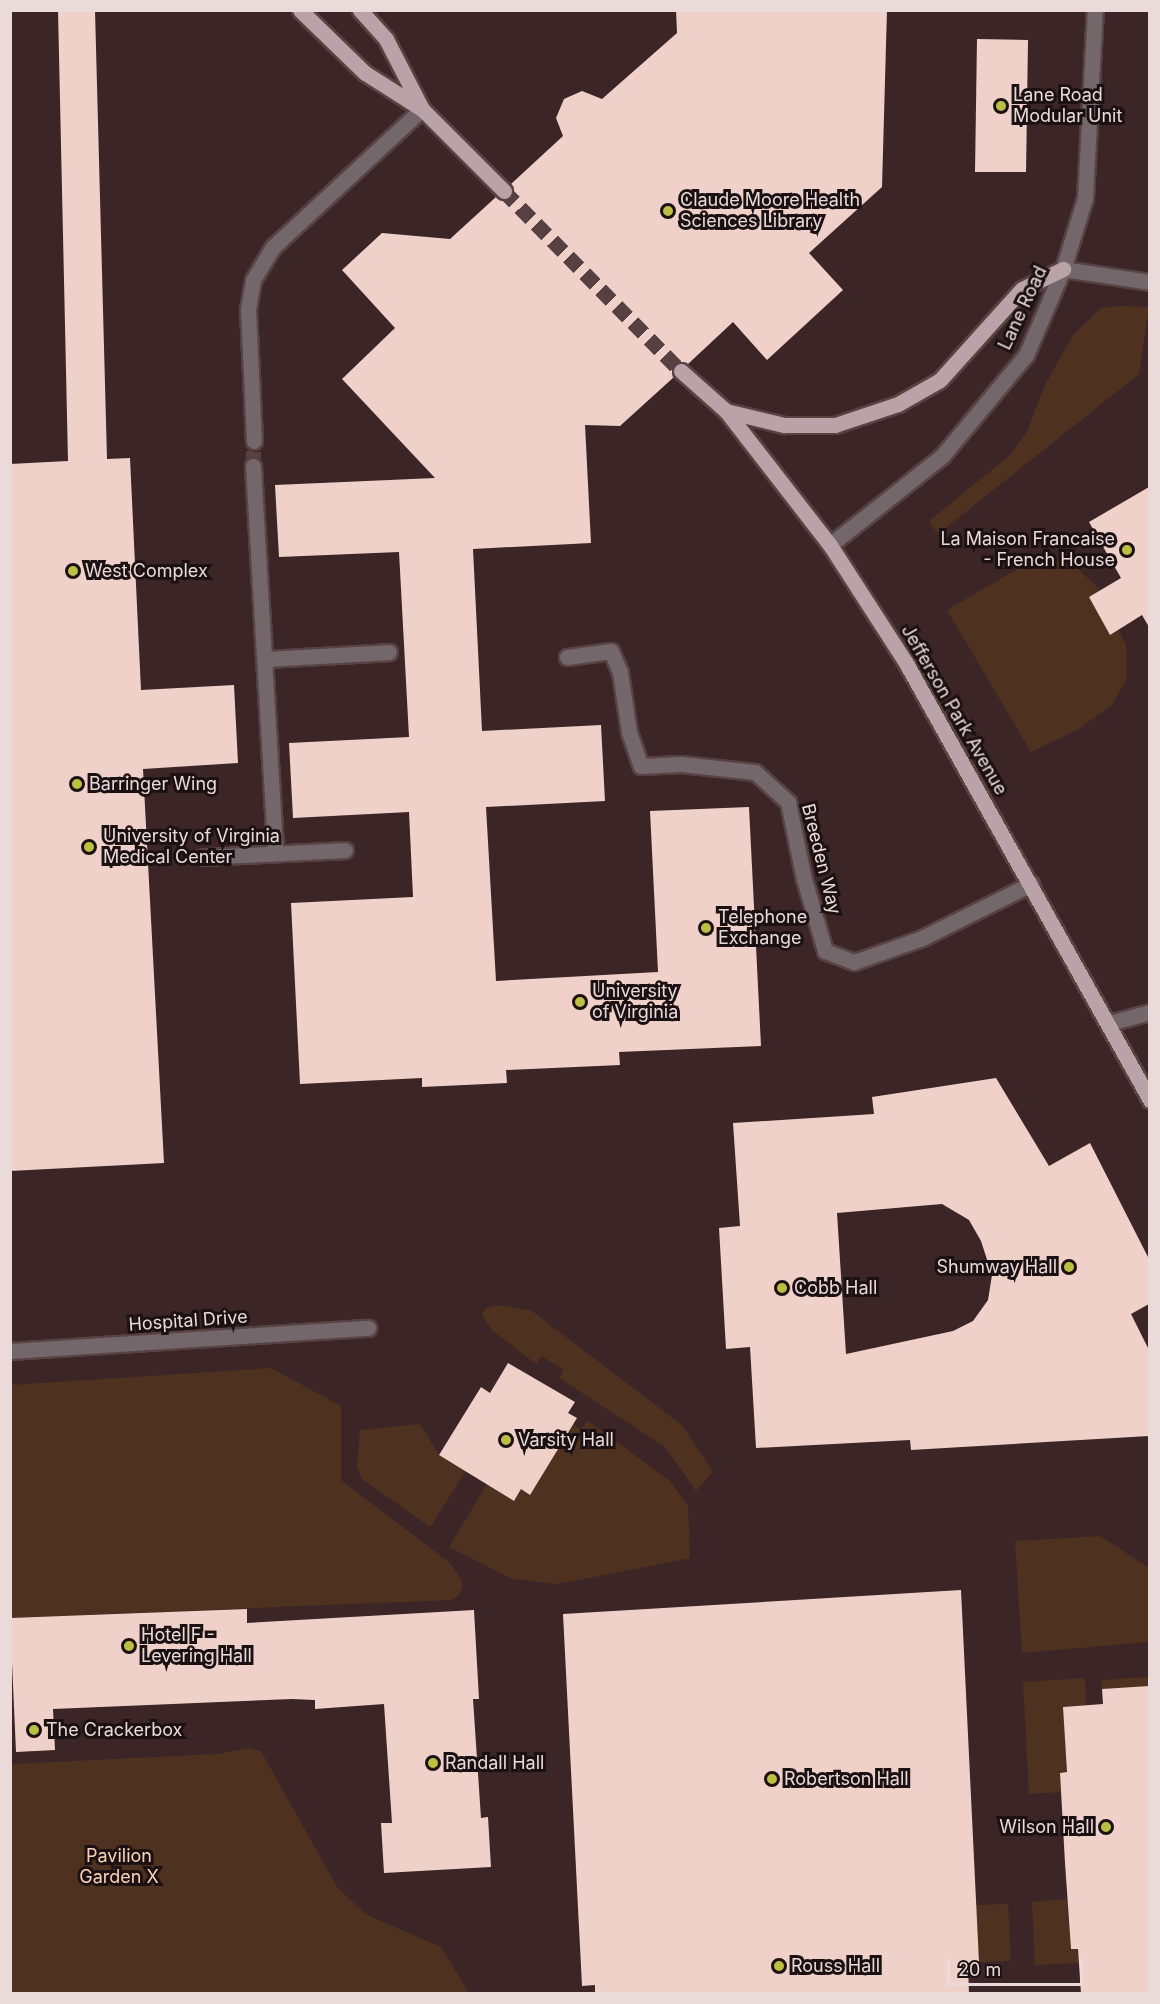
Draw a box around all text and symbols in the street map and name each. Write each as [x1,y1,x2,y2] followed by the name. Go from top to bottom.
[1013,85,1122,128] place label: Lane Road Modular Unit
[994,99,1008,113] marker: Lane Road Modular Unit
[680,190,860,232] place label: Claude Moore Health Sciences Library
[661,204,675,218] marker: Claude Moore Health Sciences Library
[994,263,1052,353] street label: Lane Road
[940,529,1115,572] place label: La Maison Francaise - French House
[1120,543,1134,557] marker: La Maison Francaise - French House
[85,560,208,582] place label: West Complex
[66,564,80,578] marker: West Complex
[896,621,1012,799] street label: Jefferson Park Avenue
[89,773,217,795] place label: Barringer Wing
[70,777,84,791] marker: Barringer Wing
[797,801,845,917] street label: Breeden Way
[103,826,280,868] place label: University of Virginia Medical Center
[80,838,98,856] marker: University of Virginia Medical Center
[718,907,807,950] place label: Telephone Exchange
[699,921,713,935] marker: Telephone Exchange
[592,981,678,1024] place label: University of Virginia
[573,995,587,1009] marker: University of Virginia
[936,1256,1057,1278] place label: Shumway Hall
[1062,1260,1076,1274] marker: Shumway Hall
[794,1277,877,1299] place label: Cobb Hall
[775,1281,789,1295] marker: Cobb Hall
[128,1306,248,1336] street label: Hospital Drive
[518,1429,614,1451] place label: Varsity Hall
[499,1433,513,1447] marker: Varsity Hall
[141,1625,252,1668] place label: Hotel F - Levering Hall
[122,1639,136,1653] marker: Hotel F - Levering Hall
[46,1719,182,1741] place label: The Crackerbox
[27,1723,41,1737] marker: The Crackerbox
[445,1752,544,1774] place label: Randall Hall
[426,1756,440,1770] marker: Randall Hall
[784,1768,909,1790] place label: Robertson Hall
[765,1772,779,1786] marker: Robertson Hall
[999,1816,1094,1838] place label: Wilson Hall
[1099,1820,1113,1834] marker: Wilson Hall
[79,1846,159,1888] park label: Pavilion Garden X
[950,1947,1086,1985] scale bar
[791,1955,880,1977] place label: Rouss Hall
[772,1959,786,1973] marker: Rouss Hall
[958,1959,1001,1980] text: 20 m

